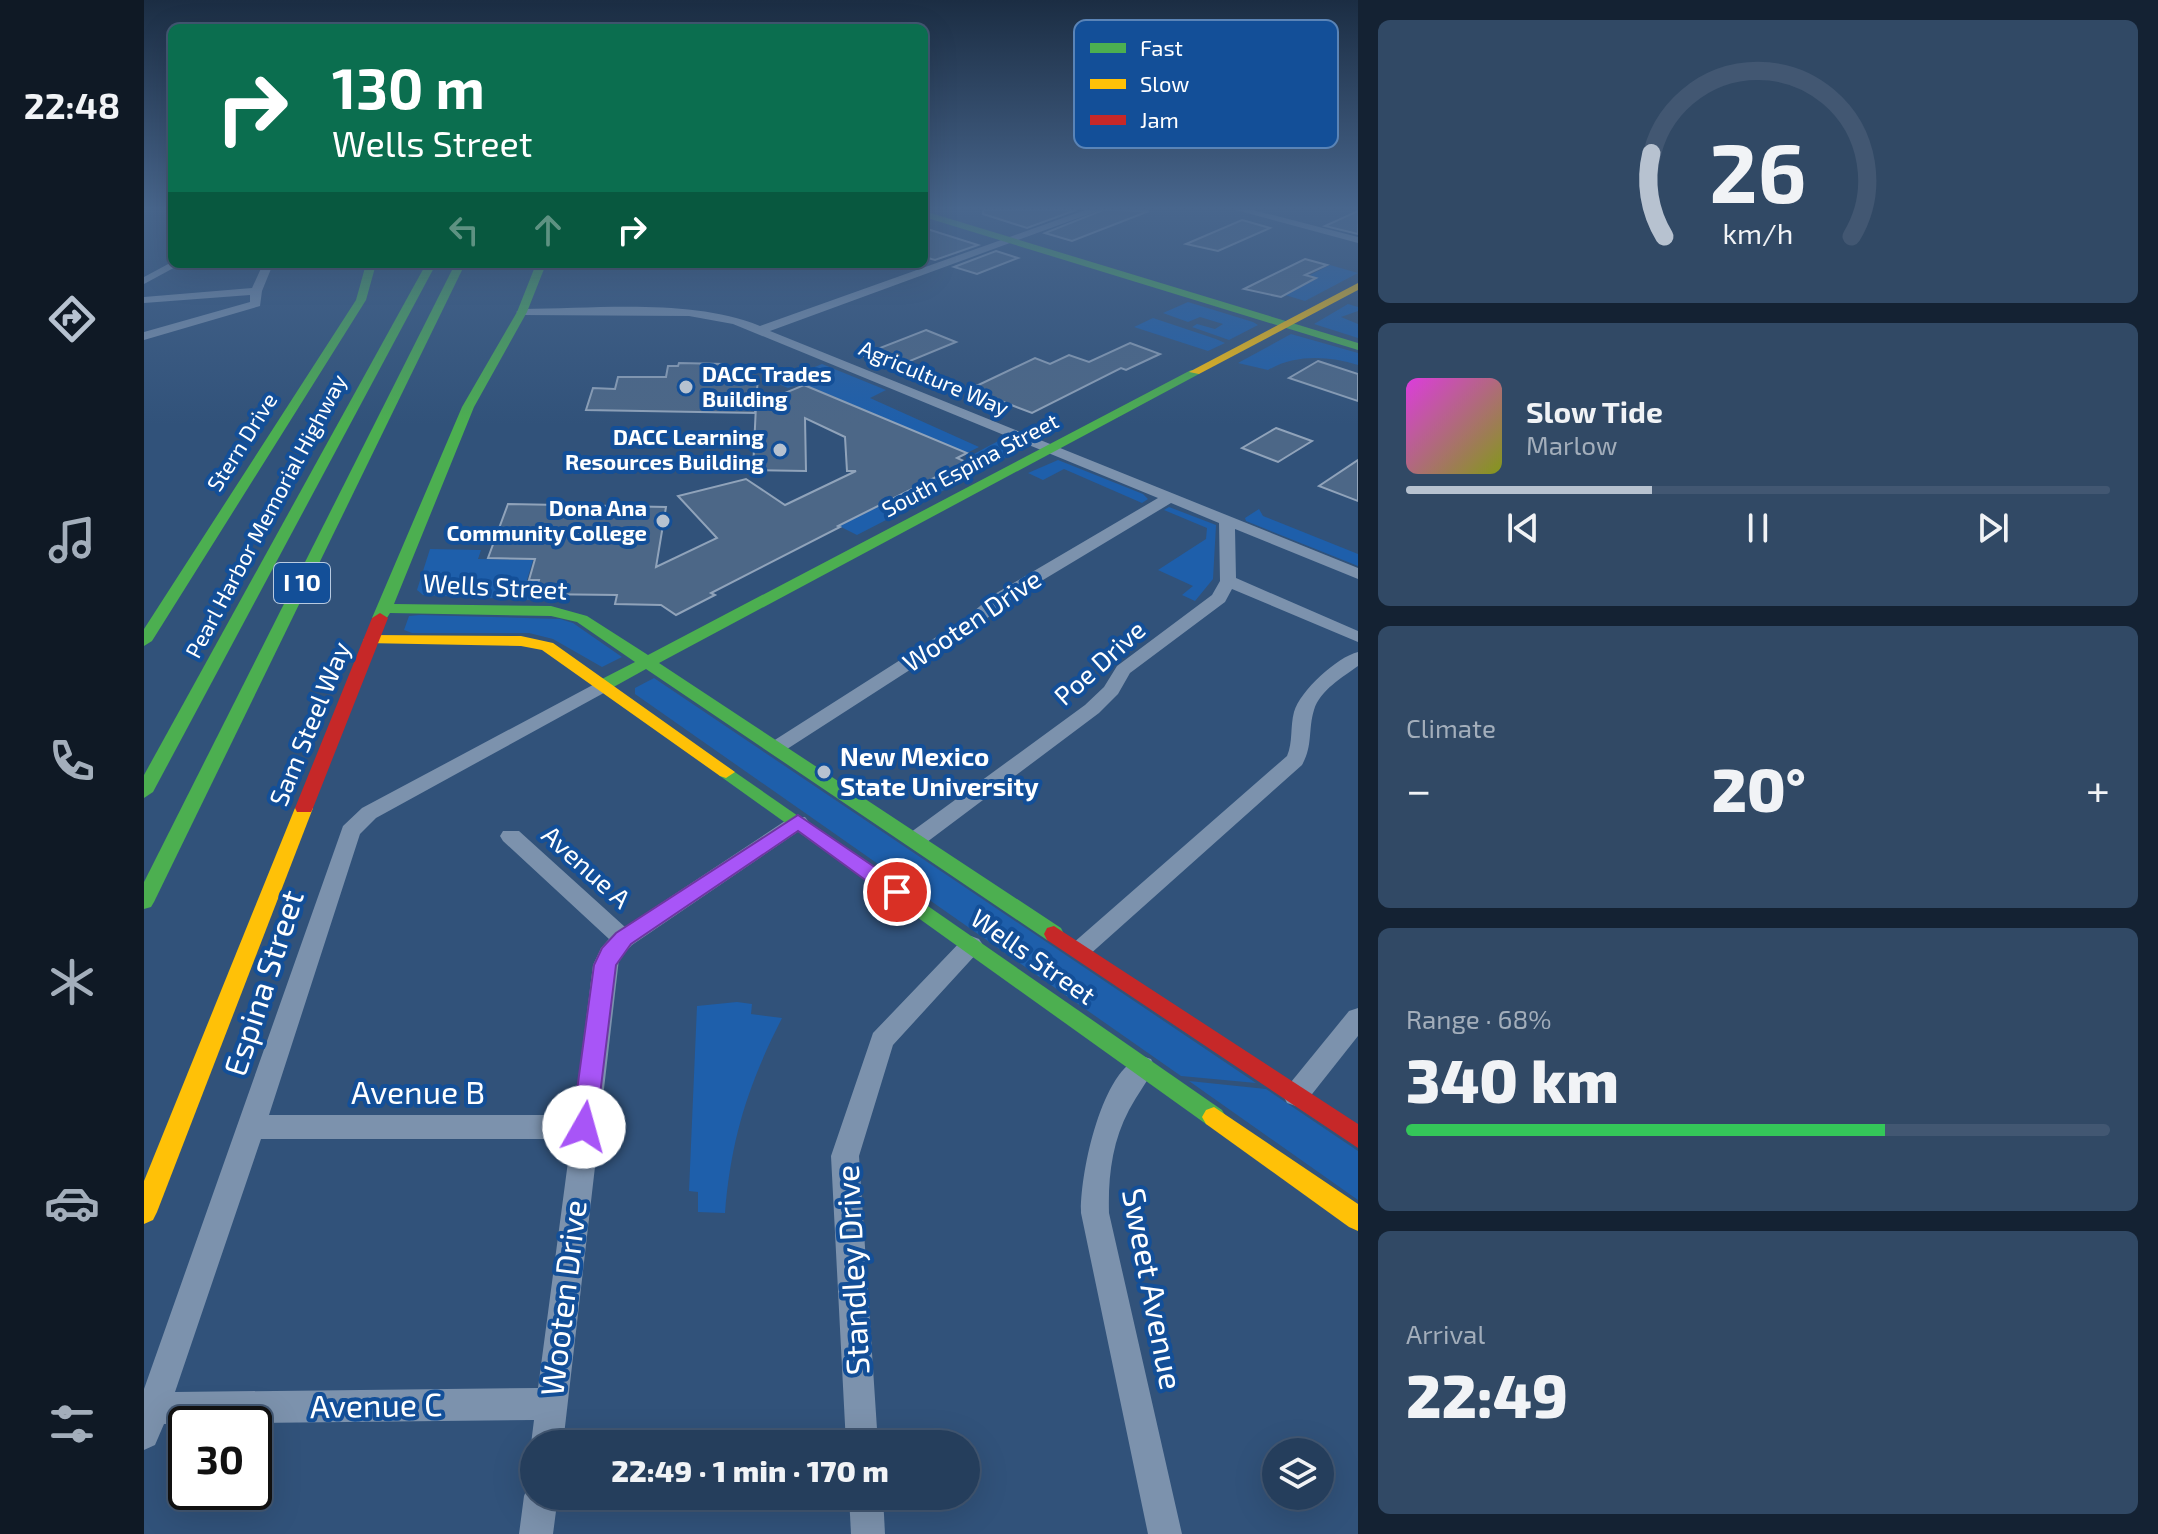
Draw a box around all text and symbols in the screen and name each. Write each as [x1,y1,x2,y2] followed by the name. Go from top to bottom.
[1074,20,1338,148] legend
[1140,34,1183,60] text: Fast
[332,53,485,120] text: 130 m
[200,56,304,160] icon: right
[1140,70,1189,96] text: Slow
[24,83,120,126] text: 22:48
[1140,106,1179,132] text: Jam
[1709,120,1807,220] text: 26
[332,121,533,164] text: Wells Street
[442,208,486,252] icon: left
[526,208,570,252] icon: ahead
[610,208,654,252] icon: right
[1723,216,1793,251] text: km/h
[44,291,100,347] icon: directions
[856,334,1013,420] street label: Agriculture Way
[702,360,832,411] place label: DACC Trades Building
[179,369,351,662] street label: Pearl Harbor Memorial Highway
[677,378,695,396] marker: DACC Trades Building
[201,387,282,495] street label: Stern Drive
[1526,393,1663,429] text: Slow Tide
[877,407,1062,522] street label: South Espina Street
[565,423,764,474] place label: DACC Learning Resources Building
[1526,429,1617,460] text: Marlow
[771,441,789,459] marker: DACC Learning Resources Building
[446,494,647,546] place label: Dona Ana Community College
[1501,506,1545,550] icon: previous
[1736,506,1780,550] icon: pause
[1971,506,2015,550] icon: next
[44,512,100,568] icon: music
[654,512,672,530] marker: Dona Ana Community College
[896,562,1046,677] street label: Wooten Drive
[274,563,330,603] road number: I 10
[422,566,568,605] street label: Wells Street
[1047,613,1151,711] street label: Poe Drive
[262,636,356,810] street label: Sam Steel Way
[1406,712,1496,743] text: Climate
[44,733,100,789] icon: phone
[840,740,1039,802] place label: New Mexico State University
[1712,752,1806,824] text: 20°
[1406,762,1432,815] text: −
[2086,762,2110,815] text: +
[815,763,833,781] marker: New Mexico State University
[536,818,638,914] street label: Avenue A
[863,858,931,926] pin
[875,870,919,914] icon: arrive
[214,885,310,1080] street label: Espina Street
[966,902,1102,1010] street label: Wells Street
[44,954,100,1010] icon: climate
[1406,1003,1551,1034] text: Range · 68%
[1406,1043,1619,1115] text: 340 km
[351,1072,485,1110] street label: Avenue B
[542,1085,626,1169] position arrow
[827,1164,875,1376] street label: Standley Drive
[44,1175,100,1231] icon: car
[1116,1185,1192,1392] street label: Sweet Avenue
[531,1198,593,1398] street label: Wooten Drive
[1406,1318,1485,1349] text: Arrival
[1406,1358,1568,1430] text: 22:49
[309,1384,443,1424] street label: Avenue C
[44,1396,100,1452] icon: filters
[168,1406,272,1510] speed limit sign: 30
[1262,1438,1334,1510] map controls
[1262,1438,1334,1510] button: layers
[611,1452,889,1488] text: 22:49 · 1 min · 170 m

